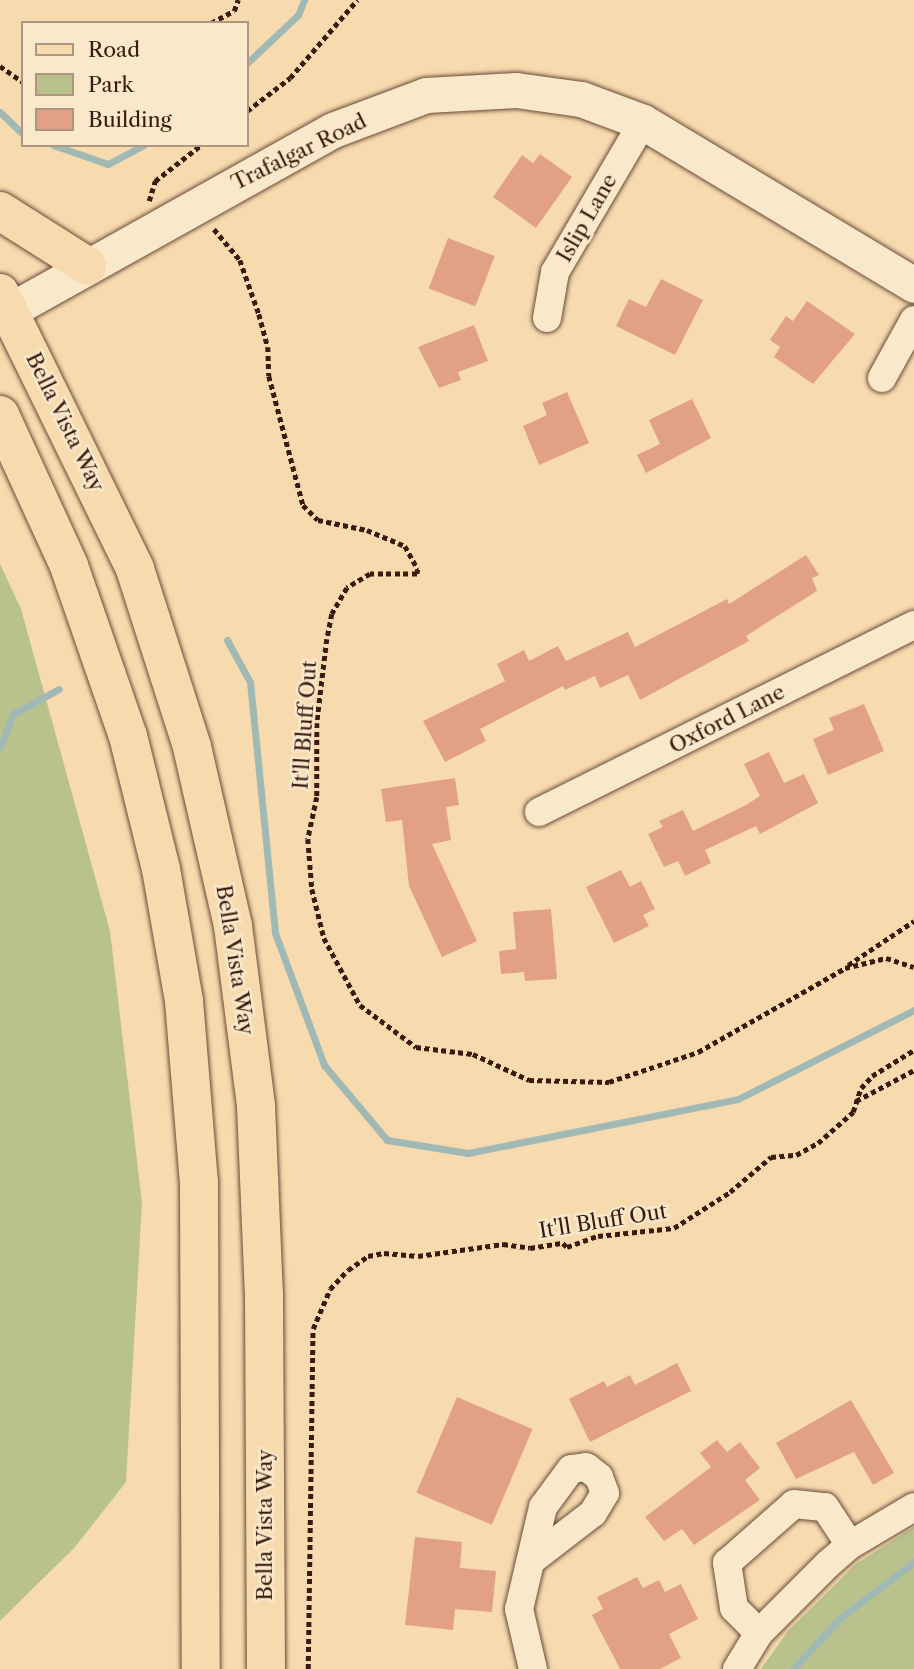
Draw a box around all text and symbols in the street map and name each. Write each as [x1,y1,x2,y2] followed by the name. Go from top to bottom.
[21,21,248,147] legend
[88,37,140,62] text: Road
[88,72,134,97] text: Park
[88,107,172,132] text: Building
[227,108,371,196] street label: Trafalgar Road
[552,169,622,267] street label: Islip Lane
[20,347,110,497] street label: Bella Vista Way
[288,660,322,790] street label: It'll Bluff Out
[665,679,789,759] street label: Oxford Lane
[211,882,259,1038] street label: Bella Vista Way
[537,1198,669,1244] street label: It'll Bluff Out
[252,1448,278,1602] street label: Bella Vista Way

